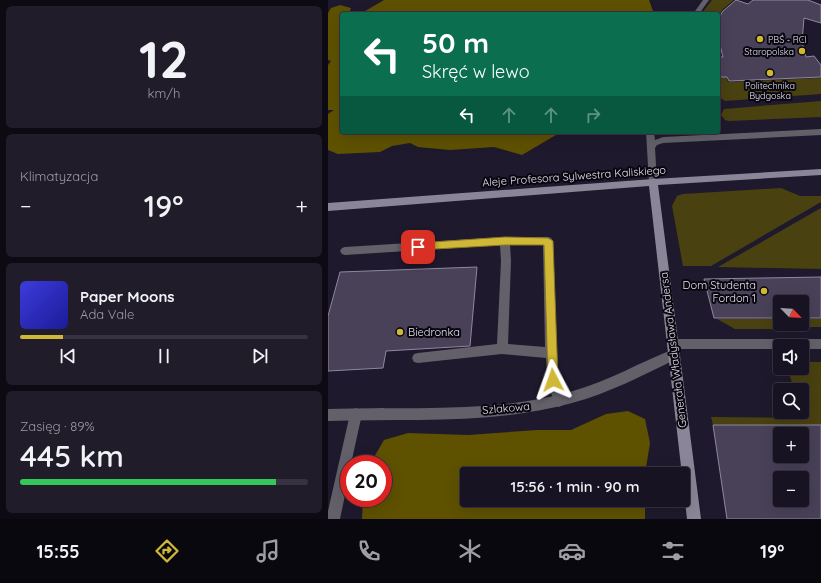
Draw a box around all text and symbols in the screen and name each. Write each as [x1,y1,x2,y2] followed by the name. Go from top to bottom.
[422,25,489,60] text: 50 m
[139,26,189,91] text: 12
[356,28,408,80] icon: left
[755,34,765,44] marker: PBŚ - RCI
[768,34,807,45] place label: PBŚ - RCI
[744,46,794,57] place label: Staropolska
[797,46,807,56] marker: Staropolska
[422,60,530,83] text: Skręć w lewo
[765,68,775,78] marker: Politechnika Bydgoska
[745,80,795,101] place label: Politechnika Bydgoska
[148,85,180,101] text: km/h
[456,104,478,126] icon: left
[498,104,520,126] icon: ahead
[540,104,562,126] icon: ahead
[582,104,604,126] icon: right
[482,163,667,189] street label: Aleje Profesora Sylwestra Kaliskiego
[20,168,98,184] text: Klimatyzacja
[144,187,183,225] text: 19°
[20,192,31,220] text: −
[296,192,308,220] text: +
[401,230,435,264] pin
[407,236,429,258] icon: arrive
[656,271,690,429] street label: Generała Władysława Andersa
[683,278,756,305] place label: Dom Studenta Fordon 1
[759,286,769,296] marker: Dom Studenta Fordon 1
[80,287,175,306] text: Paper Moons
[773,295,809,331] north arrow
[773,295,809,507] map controls
[80,306,134,322] text: Ada Vale
[408,325,460,339] place label: Biedronka
[395,327,405,337] marker: Biedronka
[773,339,809,375] button: sound
[57,345,79,367] icon: previous
[153,345,175,367] icon: pause
[249,345,271,367] icon: next
[532,359,574,401] position arrow
[773,383,809,419] button: search
[482,399,530,417] street label: Szlakowa
[20,418,95,434] text: Zasięg · 89%
[773,427,809,463] button: +
[20,437,124,475] text: 445 km
[340,455,392,507] speed limit sign: 20
[773,471,809,507] button: −
[510,477,640,496] text: 15:56 · 1 min · 90 m
[153,537,181,565] icon: directions
[254,537,282,565] icon: music
[355,537,383,565] icon: phone
[456,537,484,565] icon: climate
[558,537,586,565] icon: car
[659,537,687,565] icon: filters
[37,540,80,563] text: 15:55
[760,540,784,563] text: 19°

